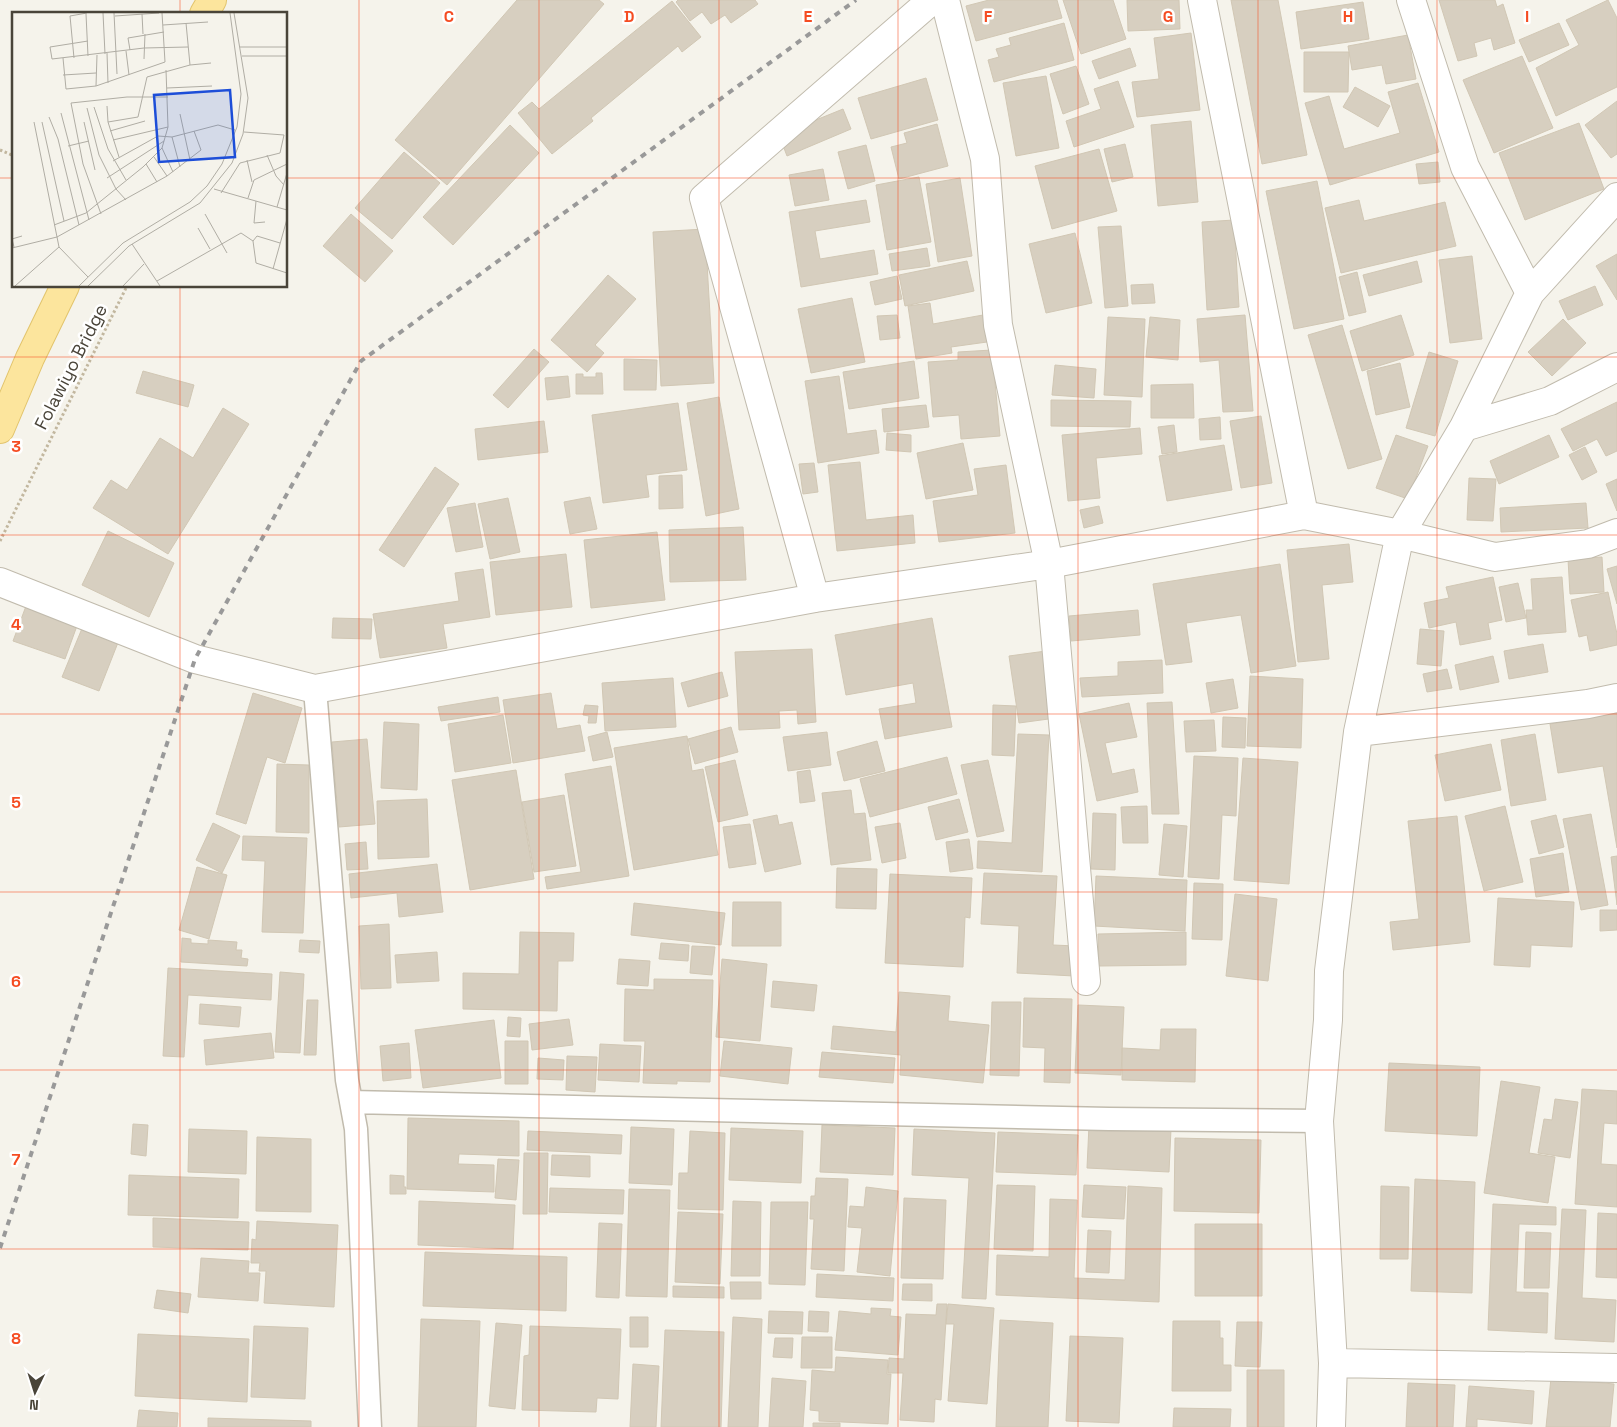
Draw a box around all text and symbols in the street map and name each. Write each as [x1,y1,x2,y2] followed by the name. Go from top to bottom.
[444,6,454,27] text: C
[624,6,634,27] text: D
[804,6,813,27] text: E
[984,6,993,27] text: F
[1163,6,1173,27] text: G
[1343,6,1353,27] text: H
[1525,6,1529,27] text: I
[12,12,288,288] inset map
[29,300,112,433] street label: Folawiyo Bridge
[11,436,21,457] text: 3
[11,614,21,635] text: 4
[11,792,21,813] text: 5
[11,971,21,992] text: 6
[12,1149,21,1170] text: 7
[11,1328,21,1349] text: 8
[10,1367,60,1417] north arrow
[29,1396,39,1414] text: N

